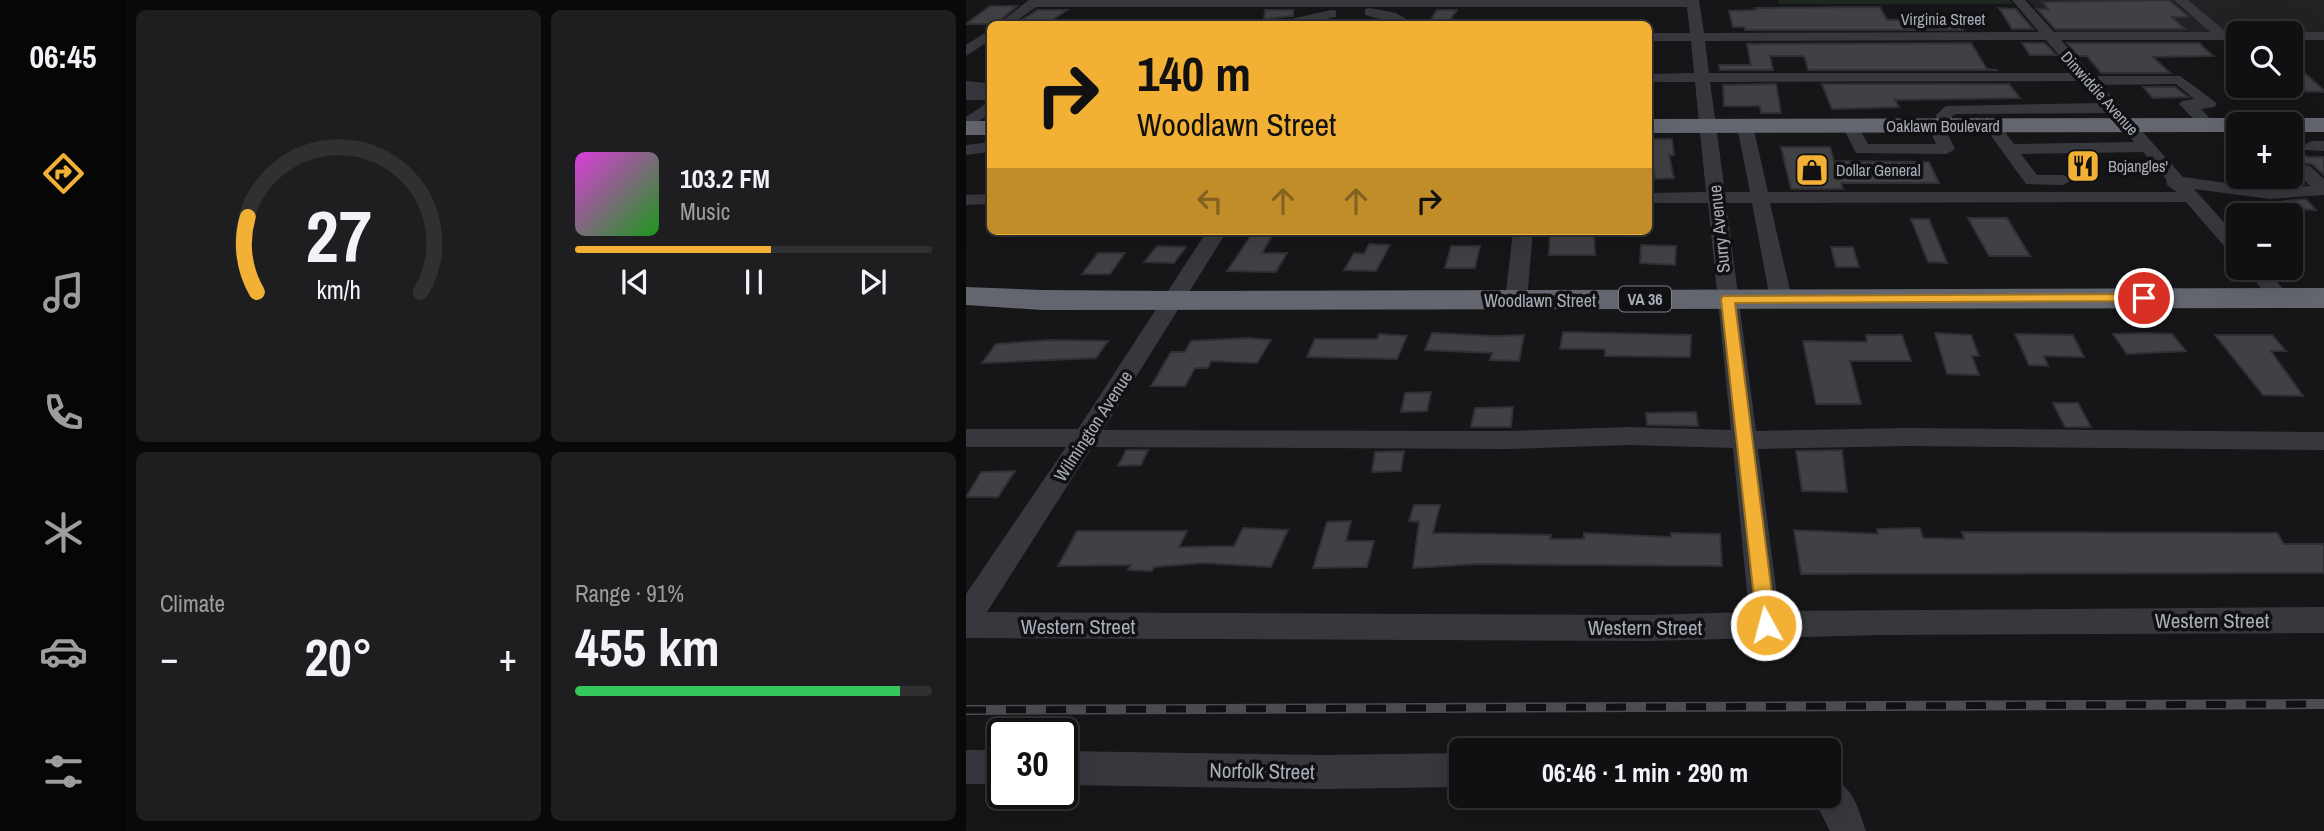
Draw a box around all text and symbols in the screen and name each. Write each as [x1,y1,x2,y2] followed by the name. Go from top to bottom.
[1901,8,1986,30] street label: Virginia Street
[2226,21,2303,280] map controls
[2226,21,2303,98] button: search
[29,35,97,78] text: 06:45
[1137,40,1251,106] text: 140 m
[2056,46,2144,140] street label: Dinwiddie Avenue
[1022,49,1113,140] icon: right
[1137,103,1336,146] text: Woodlawn Street
[2226,112,2303,189] button: +
[1886,115,2000,137] street label: Oaklawn Boulevard
[2064,147,2102,185] restaurant icon: Bojangles'
[39,149,88,198] icon: directions
[1793,151,1831,189] shop icon: Dollar General
[2108,155,2168,177] place label: Bojangles'
[1836,159,1921,181] place label: Dollar General
[680,161,770,196] text: 103.2 FM
[1191,182,1229,220] icon: left
[1264,182,1302,220] icon: ahead
[1337,182,1375,220] icon: ahead
[1410,182,1448,220] icon: right
[1702,184,1736,274] street label: Surry Avenue
[305,188,372,286] text: 27
[680,196,730,227] text: Music
[2226,203,2303,280] button: −
[616,263,654,301] icon: previous
[735,263,773,301] icon: pause
[854,263,892,301] icon: next
[39,268,88,317] icon: music
[2114,268,2174,328] pin
[316,273,361,307] text: km/h
[2125,279,2163,317] icon: arrive
[1619,286,1671,312] road number: VA 36
[1484,288,1596,313] street label: Woodlawn Street
[1048,366,1138,486] street label: Wilmington Avenue
[39,388,88,437] icon: phone
[39,508,88,557] icon: climate
[575,578,684,609] text: Range · 91%
[160,588,225,619] text: Climate
[1729,588,1803,662] position arrow
[2155,606,2269,635] street label: Western Street
[575,612,720,682] text: 455 km
[1021,612,1135,641] street label: Western Street
[1588,613,1702,642] street label: Western Street
[304,622,373,692] text: 20°
[39,627,88,676] icon: car
[160,632,178,683] text: −
[499,632,517,683] text: +
[987,718,1078,809] speed limit sign: 30
[39,747,88,796] icon: filters
[1542,755,1748,790] text: 06:46 · 1 min · 290 m
[1209,756,1315,786] street label: Norfolk Street

